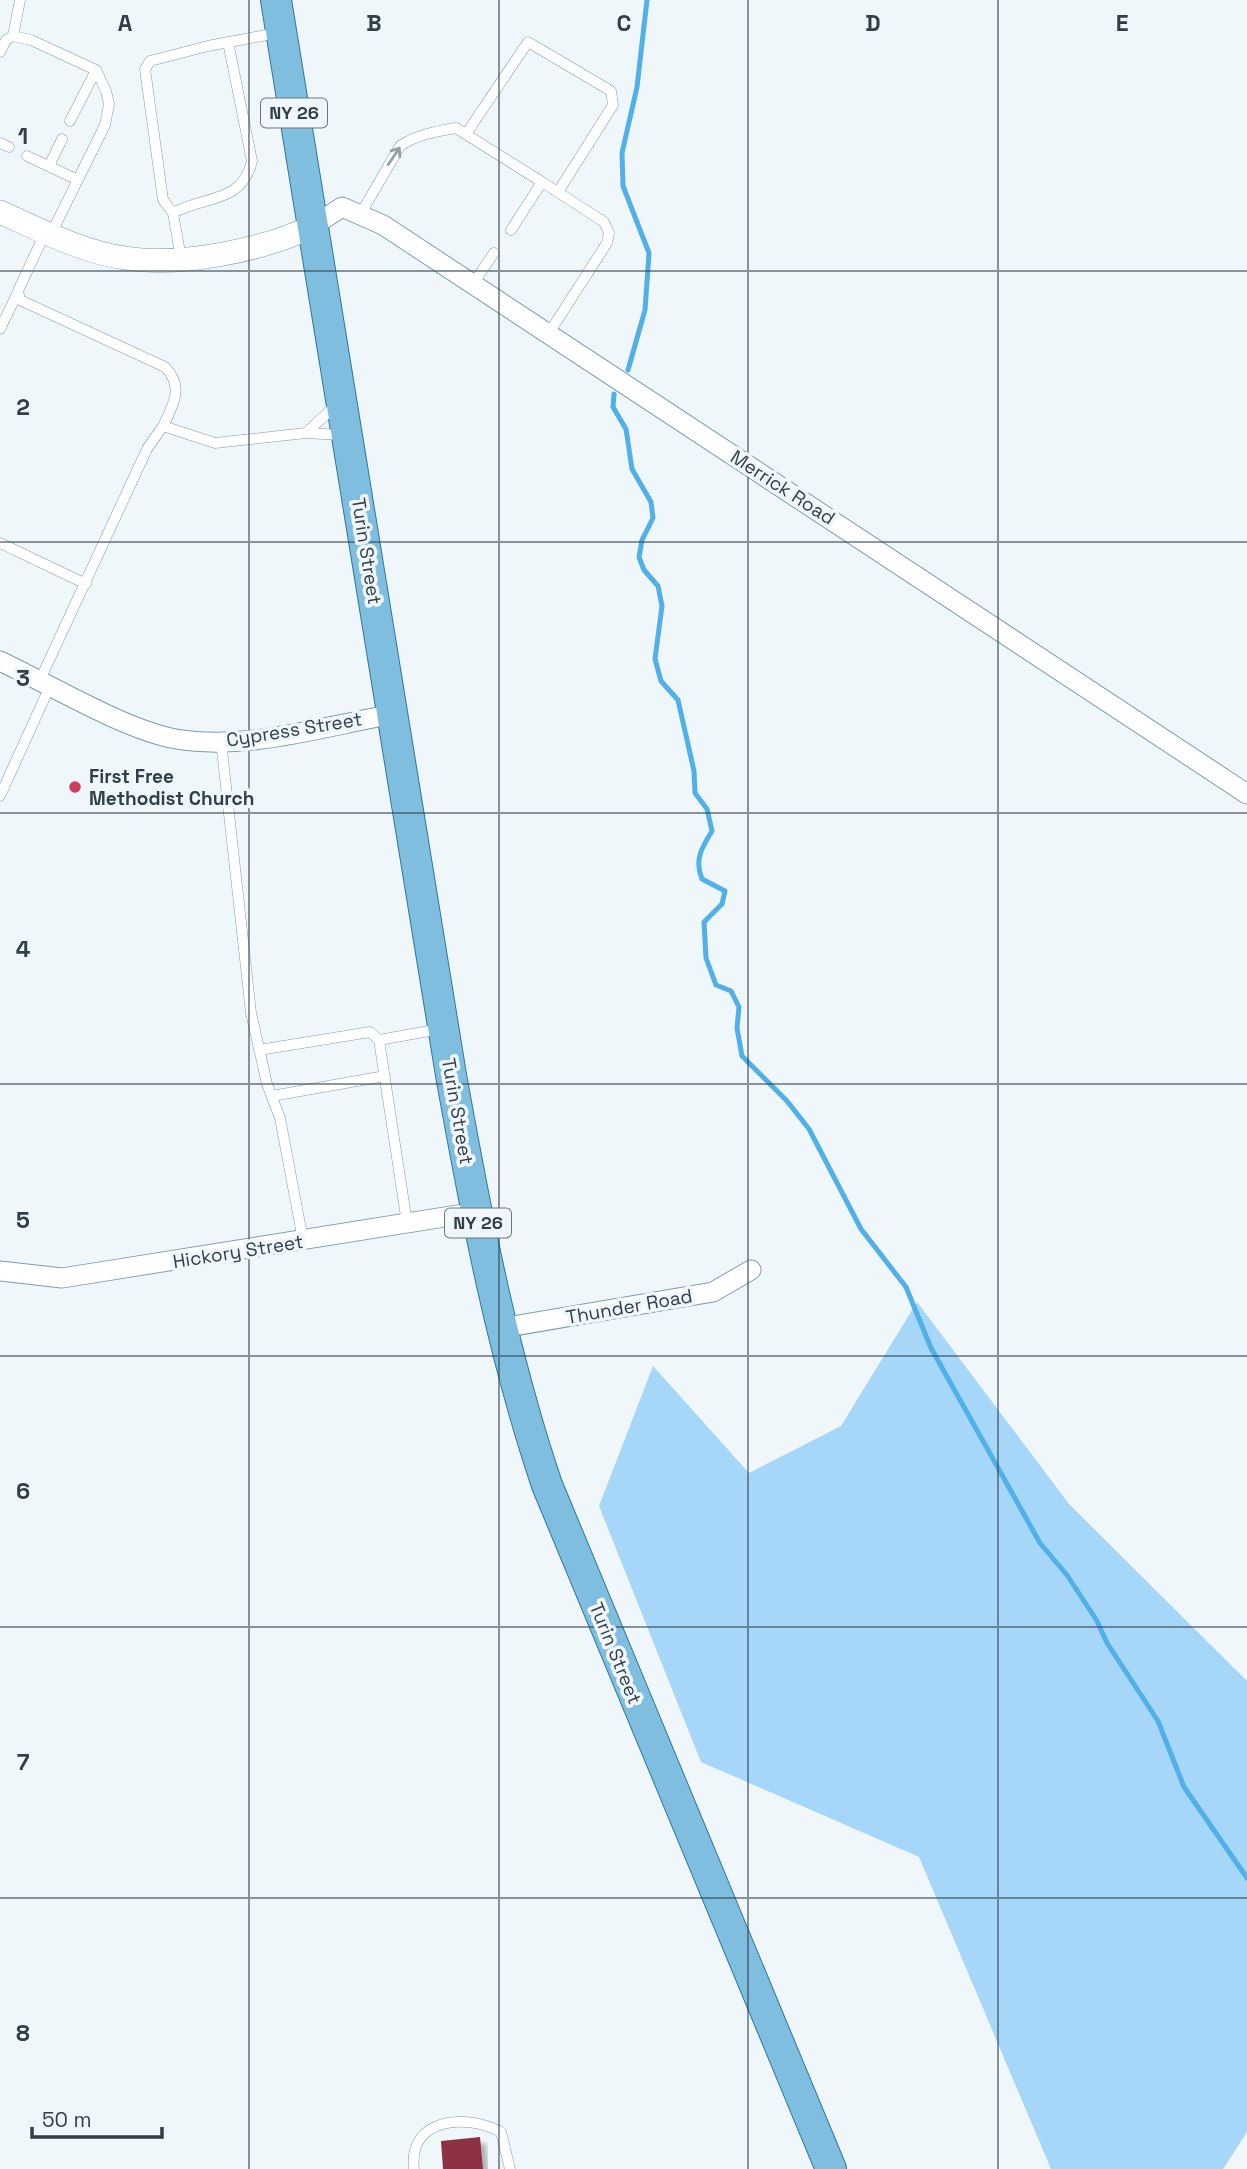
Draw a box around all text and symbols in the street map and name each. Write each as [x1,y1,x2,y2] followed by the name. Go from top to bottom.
[118,8,133,38] text: A
[366,8,382,38] text: B
[617,8,631,38] text: C
[865,8,881,38] text: D
[1116,8,1128,38] text: E
[261,98,327,128] road number: NY 26
[18,121,28,151] text: 1
[387,147,401,166] one-way arrow
[16,392,30,422] text: 2
[726,444,840,531] street label: Merrick Road
[346,496,387,606] street label: Turin Street
[16,663,30,693] text: 3
[224,706,364,753] street label: Cypress Street
[89,764,254,811] place label: First Free Methodist Church
[67,779,83,795] marker: First Free Methodist Church
[16,934,31,964] text: 4
[436,1056,479,1166] street label: Turin Street
[16,1205,30,1235] text: 5
[445,1208,511,1238] road number: NY 26
[171,1229,305,1274] street label: Hickory Street
[564,1283,694,1330] street label: Thunder Road
[16,1476,30,1506] text: 6
[584,1599,647,1708] street label: Turin Street
[17,1747,30,1777] text: 7
[16,2018,30,2048] text: 8
[32,2096,161,2140] scale bar
[42,2106,92,2133] text: 50 m

